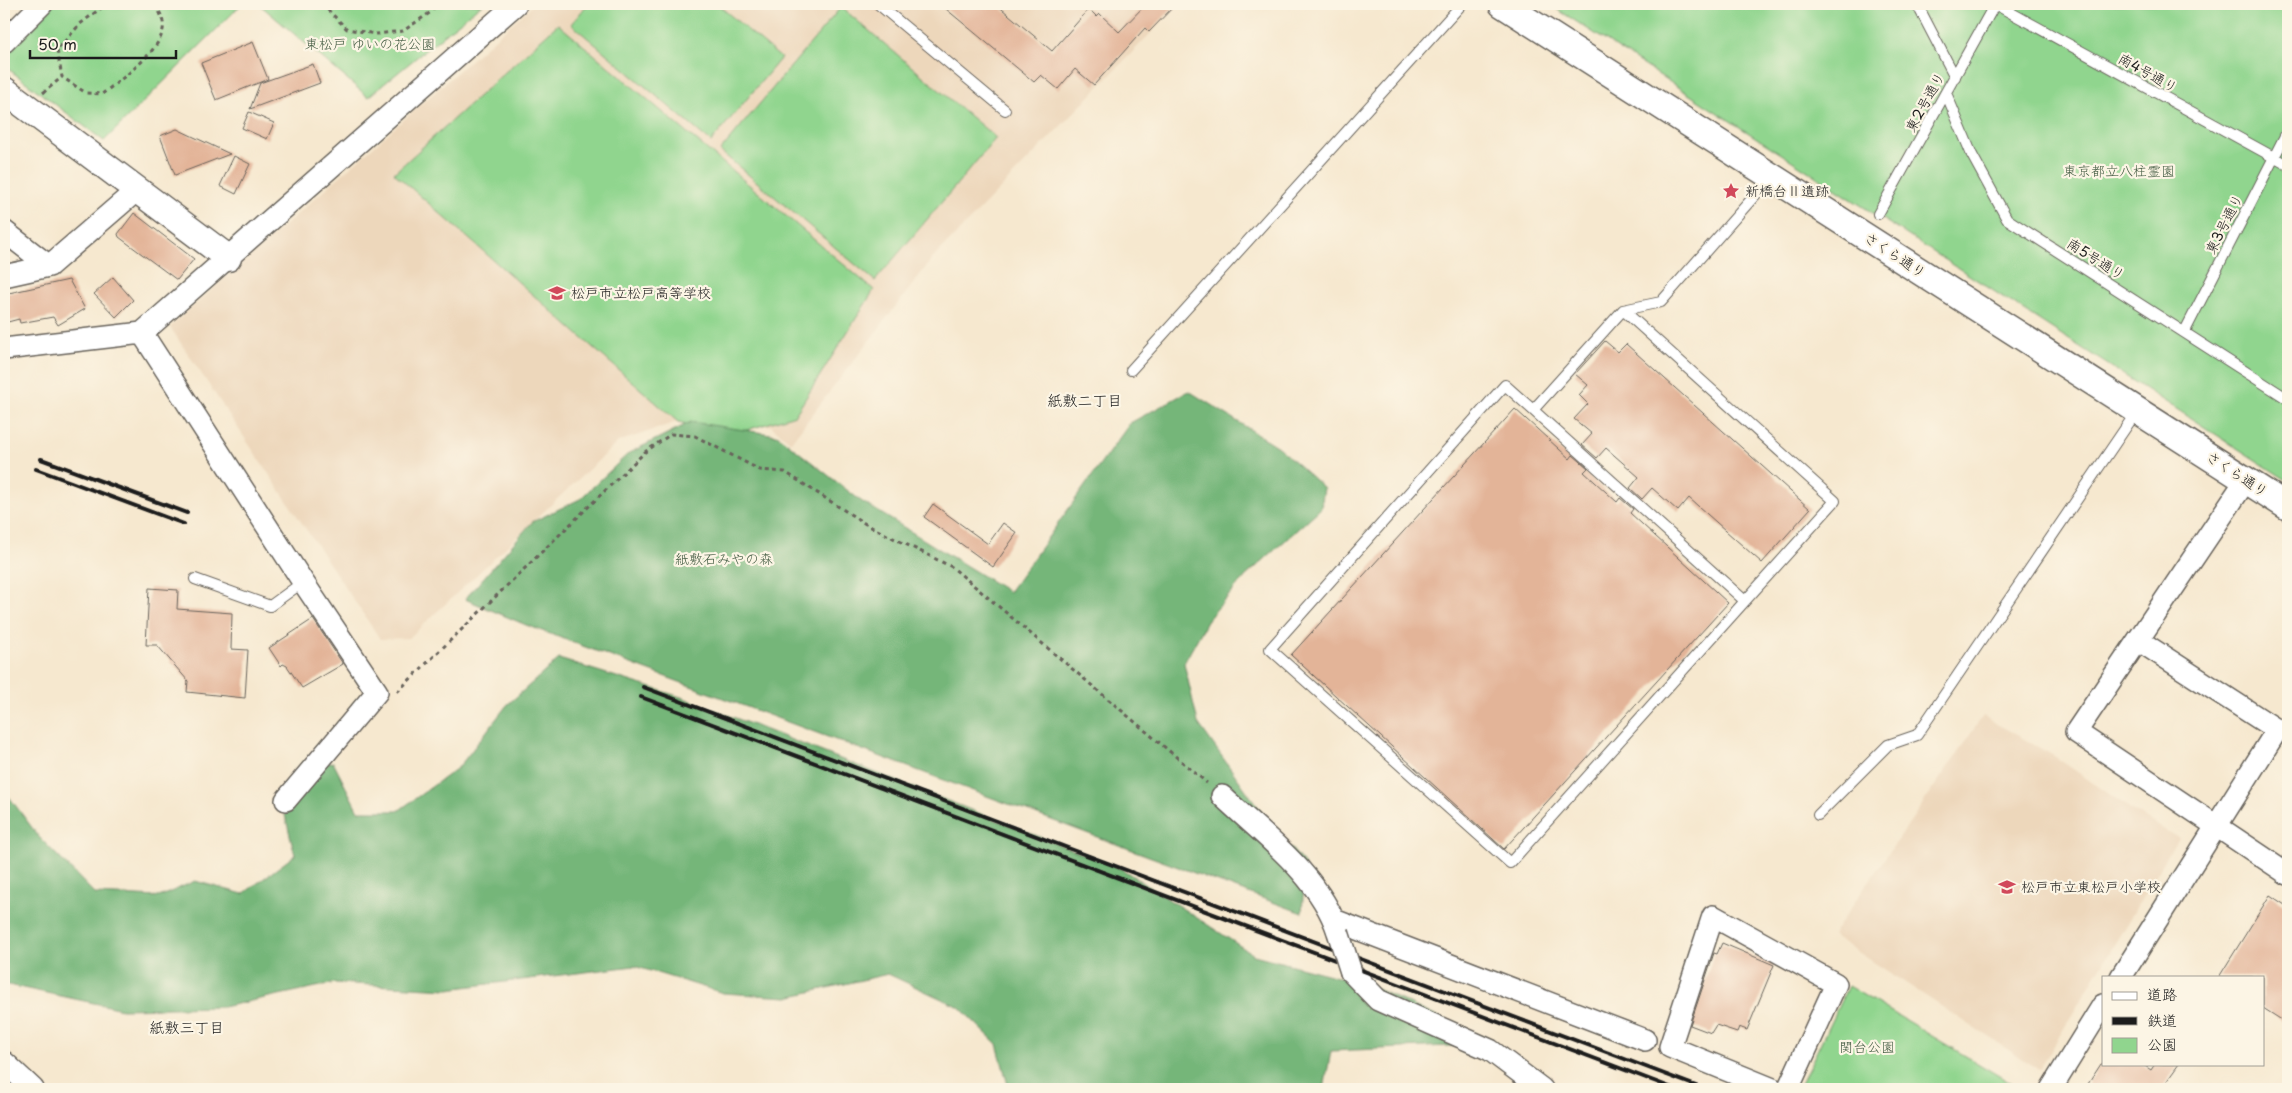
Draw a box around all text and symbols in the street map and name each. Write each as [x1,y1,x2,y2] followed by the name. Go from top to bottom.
[30,28,176,60] scale bar
[38,32,77,55] text: 50 m
[305,33,435,54] park label: 東松戸 ゆいの花公園
[2115,48,2182,98] street label: 南4号通り
[1899,68,1950,136] street label: 東2号通り
[2063,160,2175,181] park label: 東京都立八柱霊園
[1745,180,1829,201] place label: 新橋台Ⅱ遺跡
[1721,181,1741,201] place icon: 新橋台Ⅱ遺跡
[2199,190,2248,258] street label: 東3号通り
[1860,227,1930,282] street label: さくら通り
[2063,232,2129,285] street label: 南5号通り
[571,282,711,303] place label: 松戸市立松戸高等学校
[547,283,567,303] school or university icon: 松戸市立松戸高等学校
[1047,388,1123,411] district label: 紙敷二丁目
[2202,446,2272,501] street label: さくら通り
[675,548,773,569] park label: 紙敷石みやの森
[2021,876,2161,897] place label: 松戸市立東松戸小学校
[1997,877,2017,897] school or university icon: 松戸市立東松戸小学校
[2102,976,2264,1066] legend
[2147,982,2177,1005] text: 道路
[2147,1008,2177,1031] text: 鉄道
[149,1015,225,1038] district label: 紙敷三丁目
[2147,1032,2177,1055] text: 公園
[1839,1036,1895,1057] park label: 関台公園

